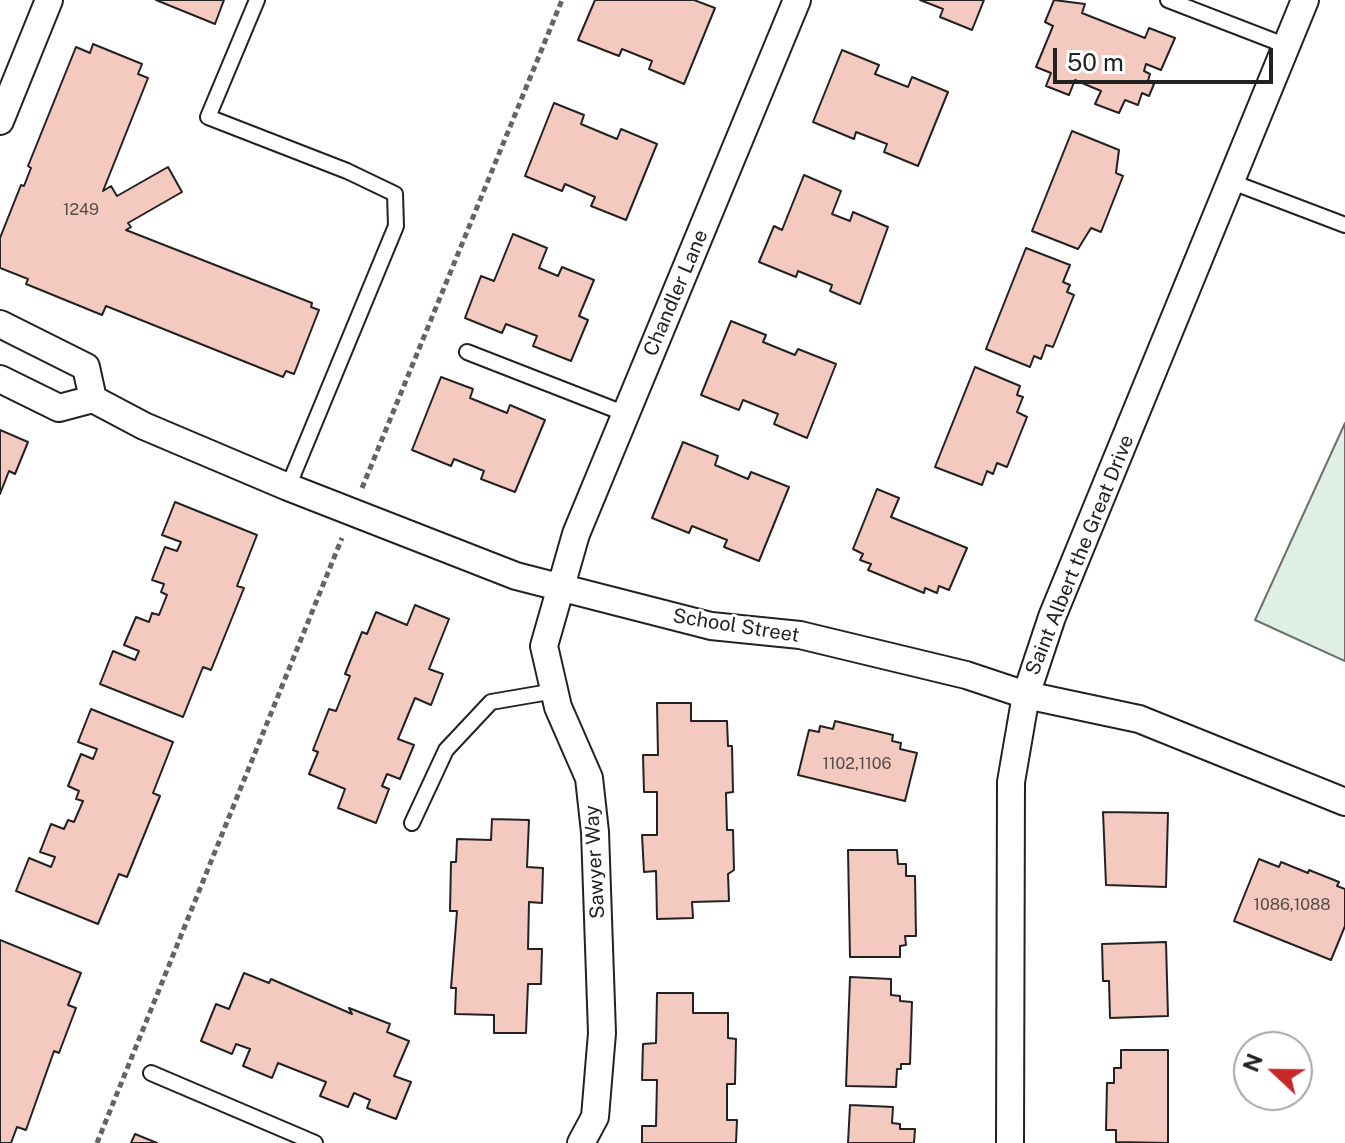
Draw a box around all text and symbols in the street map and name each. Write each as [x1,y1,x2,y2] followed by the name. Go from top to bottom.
[1057,32,1277,82] scale bar
[1067,48,1124,76] text: 50 m
[63,200,99,220] house number: 1249
[639,226,713,360] street label: Chandler Lane
[1021,431,1139,679] street label: Saint Albert the Great Drive
[671,604,801,648] street label: School Street
[823,754,891,774] house number: 1102,1106
[580,804,610,920] street label: Sawyer Way
[1253,895,1331,915] house number: 1086,1088
[1233,1031,1313,1111] north arrow
[1237,1050,1268,1076] text: N

